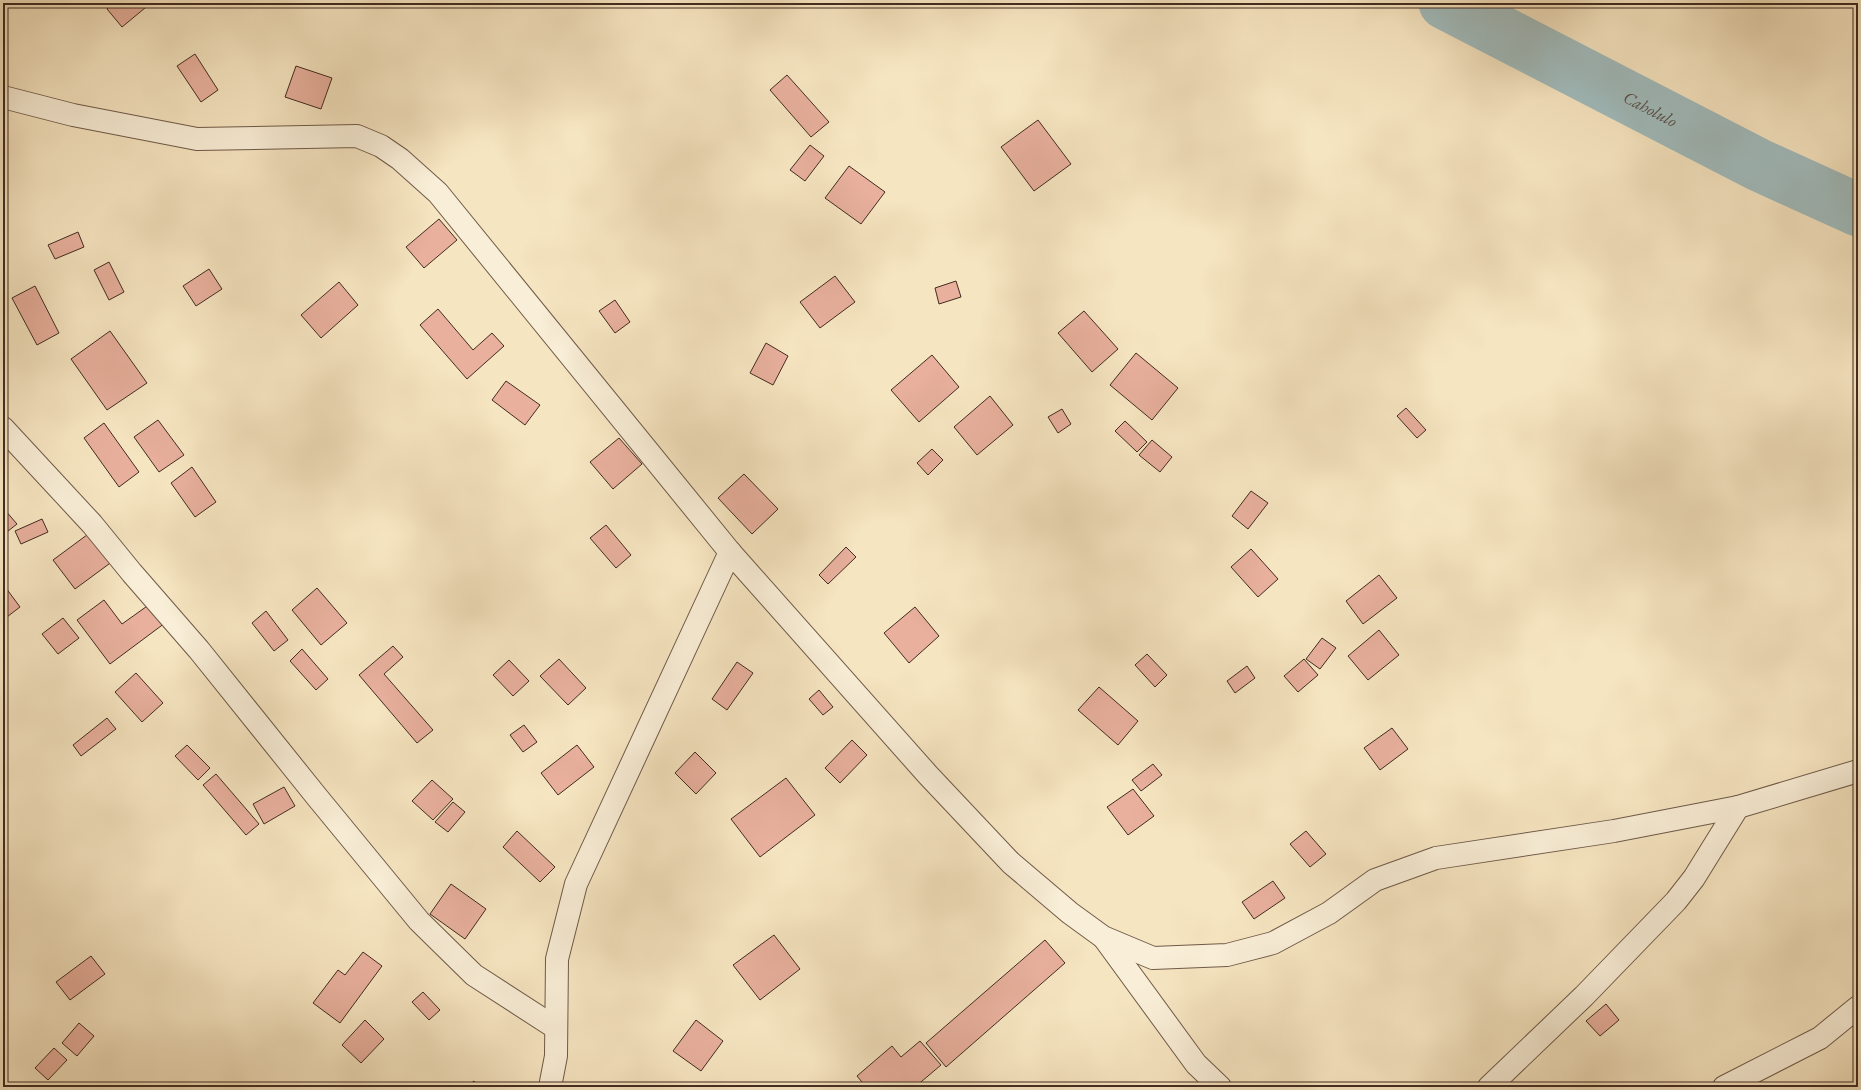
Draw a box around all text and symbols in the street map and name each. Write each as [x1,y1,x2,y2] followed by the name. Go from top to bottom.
[1620,86,1681,132] water label: Caholulo

